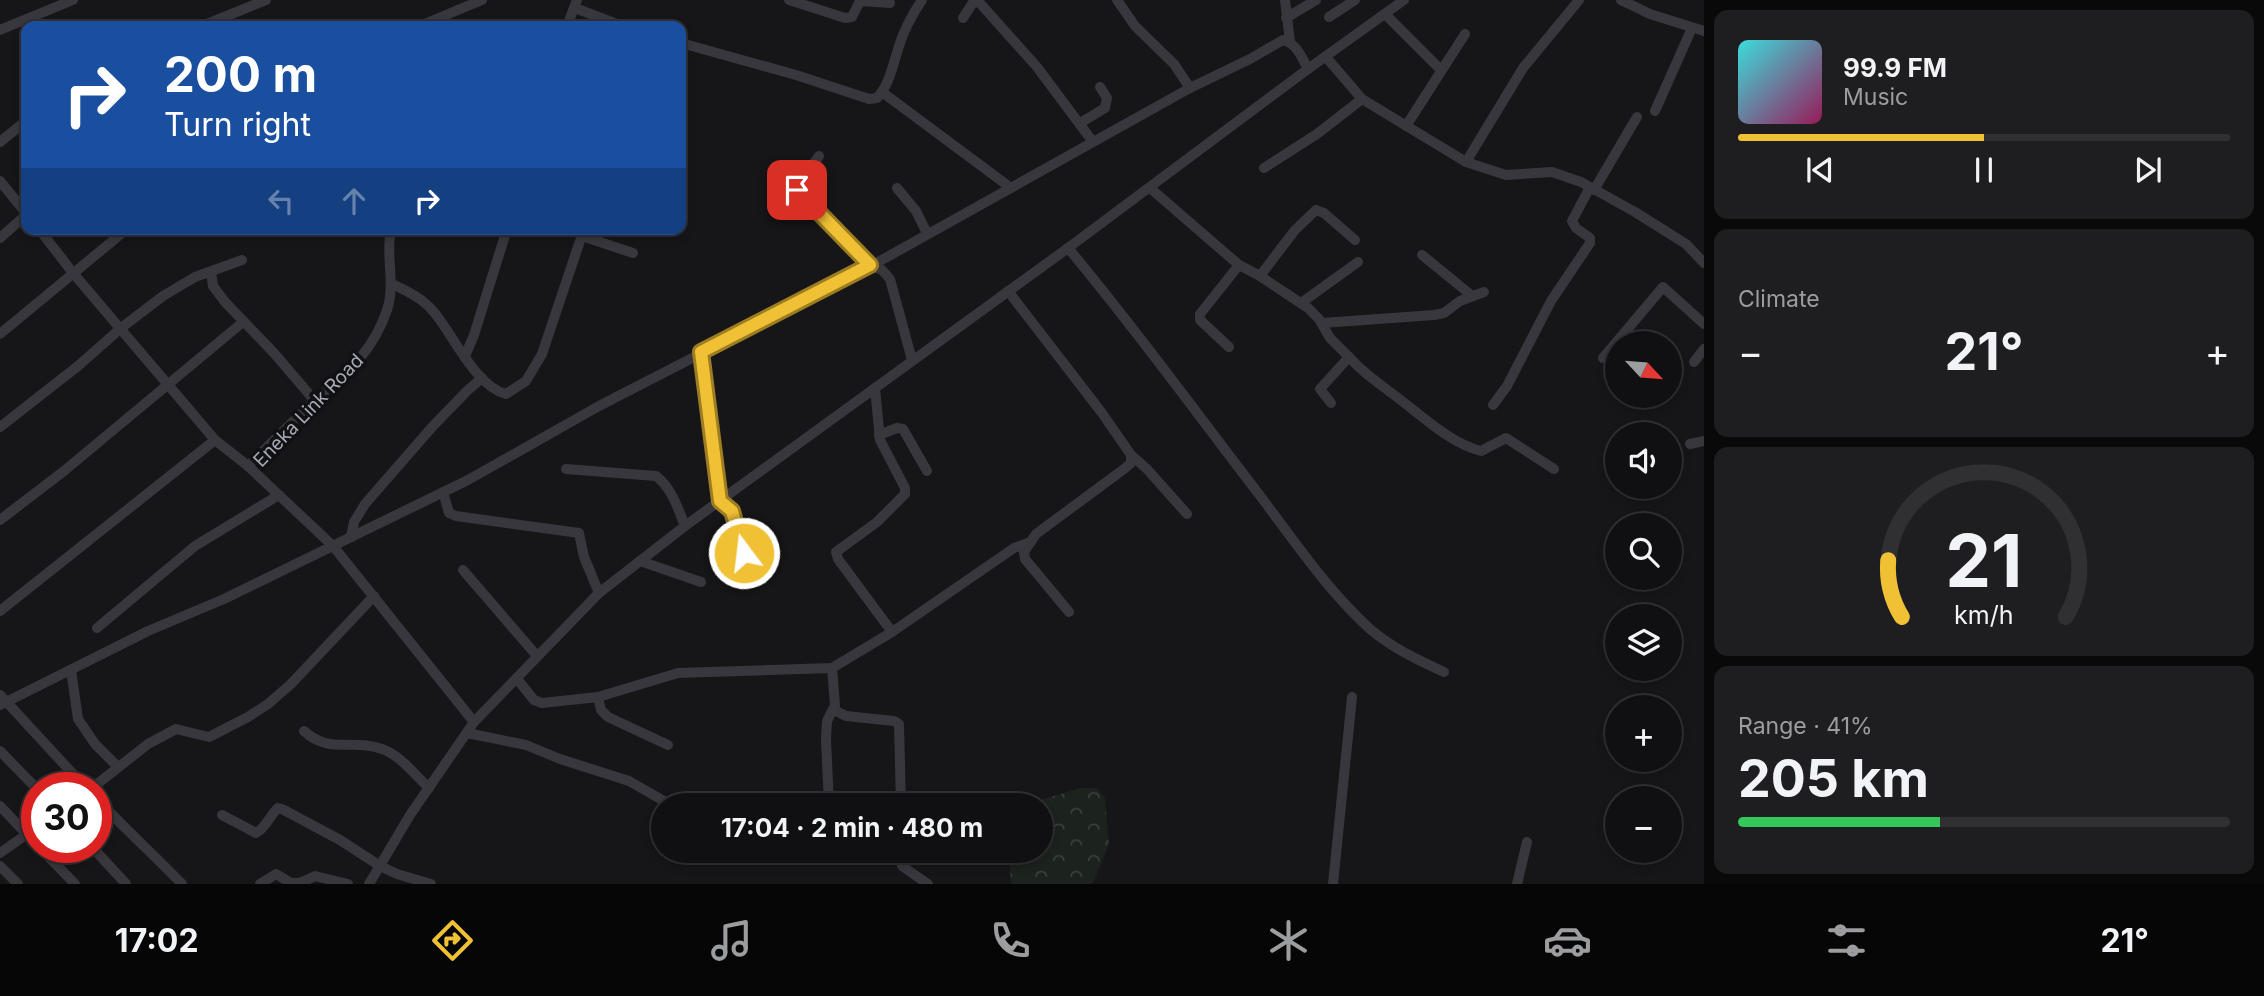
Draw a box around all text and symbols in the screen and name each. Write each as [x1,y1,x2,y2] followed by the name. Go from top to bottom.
[164,45,317,104] text: 200 m
[49,49,140,140] icon: right
[1843,52,1947,83] text: 99.9 FM
[1843,83,1908,111] text: Music
[164,105,311,144] text: Turn right
[1801,151,1839,189] icon: previous
[1965,151,2003,189] icon: pause
[2129,151,2167,189] icon: next
[767,160,827,220] pin
[778,171,816,209] icon: arrive
[262,182,300,220] icon: left
[335,182,373,220] icon: ahead
[408,182,446,220] icon: right
[1738,285,1820,313] text: Climate
[1944,320,2024,383] text: 21°
[1738,329,1763,375] text: −
[2205,329,2230,375] text: +
[1605,331,1682,408] north arrow
[1605,331,1682,863] map controls
[249,349,368,472] street label: Eneka Link Road
[1605,422,1682,499] button: sound
[1605,513,1682,590] button: search
[707,516,781,590] position arrow
[1945,517,2023,606] text: 21
[1954,600,2014,630] text: km/h
[1605,604,1682,681] button: layers
[1605,695,1682,772] button: +
[1738,712,1873,740] text: Range · 41%
[1738,747,1929,810] text: 205 km
[21,772,112,863] speed limit sign: 30
[1605,786,1682,863] button: −
[721,812,983,843] text: 17:04 · 2 min · 480 m
[428,916,477,965] icon: directions
[707,916,756,965] icon: music
[986,916,1035,965] icon: phone
[1264,916,1313,965] icon: climate
[1543,916,1592,965] icon: car
[1822,916,1871,965] icon: filters
[115,921,199,960] text: 17:02
[2100,921,2149,960] text: 21°

